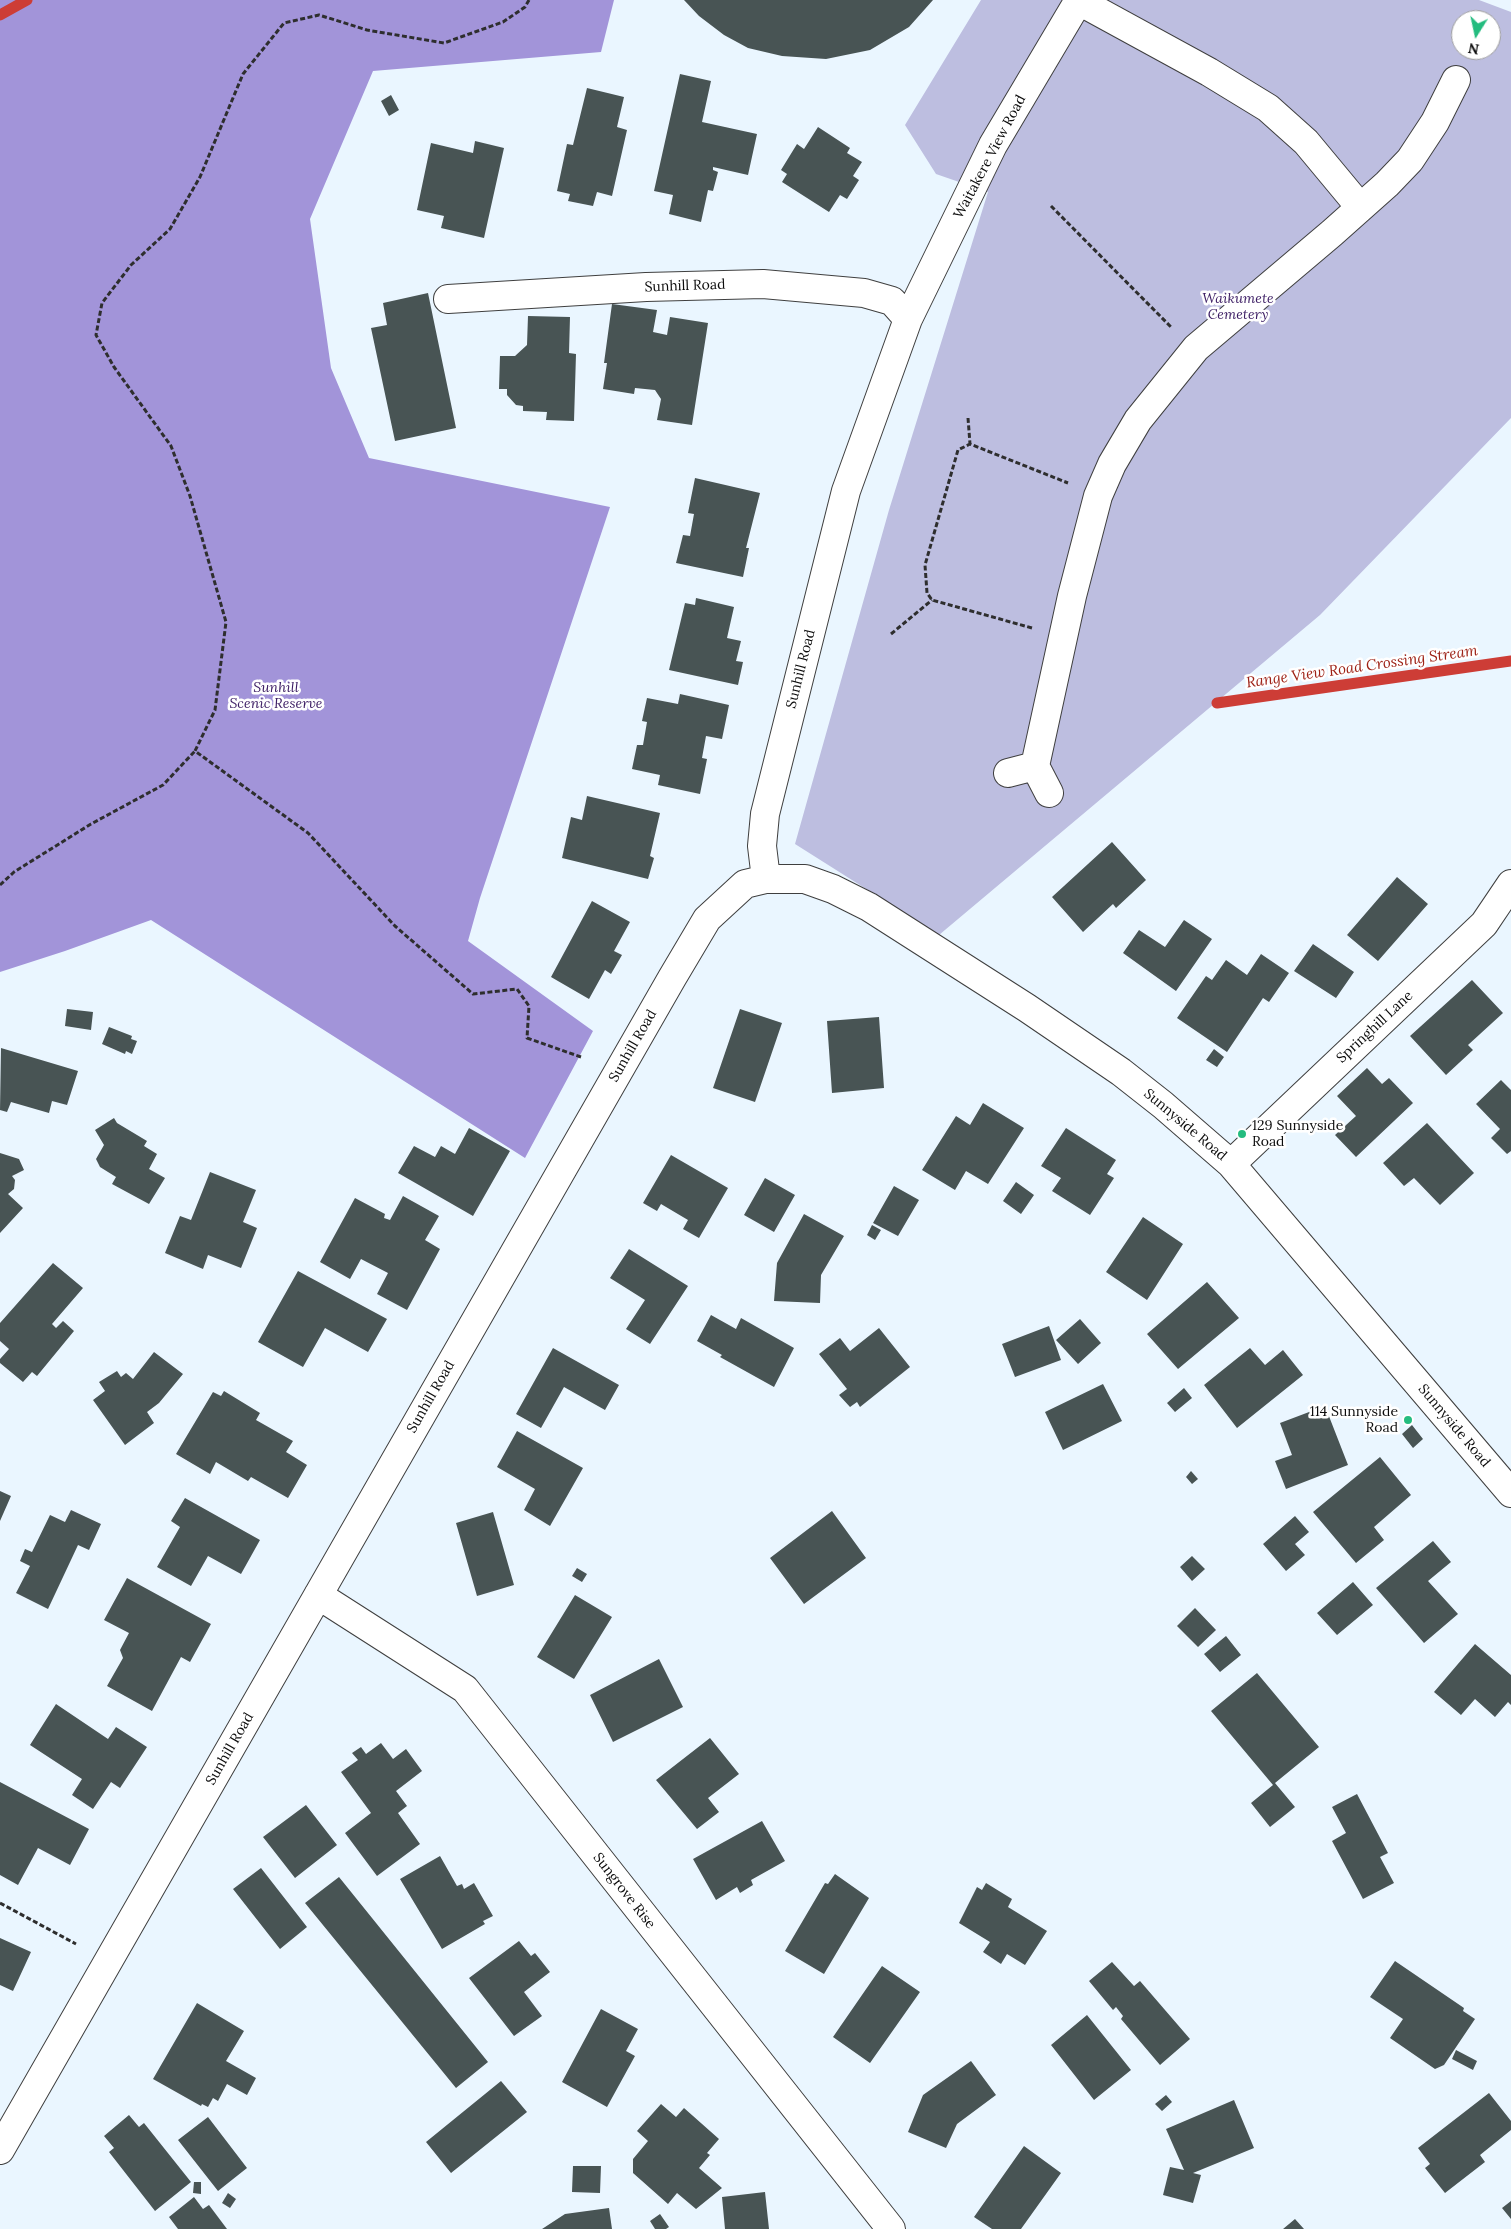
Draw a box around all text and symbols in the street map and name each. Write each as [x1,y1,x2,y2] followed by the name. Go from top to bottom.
[1451,10,1501,60] north arrow
[1467,39,1480,59] text: N
[950,92,1030,222] street label: Waitakere View Road
[644,276,726,296] street label: Sunhill Road
[1202,291,1274,324] park label: Waikumete Cemetery
[783,628,819,710] street label: Sunhill Road
[1245,642,1479,692] water label: Range View Road Crossing Stream
[229,680,323,712] park label: Sunhill Scenic Reserve
[1333,987,1417,1067] street label: Springhill Lane
[606,1007,660,1085] street label: Sunhill Road
[1140,1085,1230,1165] street label: Sunnyside Road
[1252,1118,1343,1150] place label: 129 Sunnyside Road
[1236,1128,1248,1140] marker: 129 Sunnyside Road
[404,1358,458,1436] street label: Sunhill Road
[1414,1381,1494,1471] street label: Sunnyside Road
[1310,1404,1398,1436] place label: 114 Sunnyside Road
[1402,1414,1414,1426] marker: 114 Sunnyside Road
[203,1710,257,1788] street label: Sunhill Road
[589,1850,659,1932] street label: Sungrove Rise

